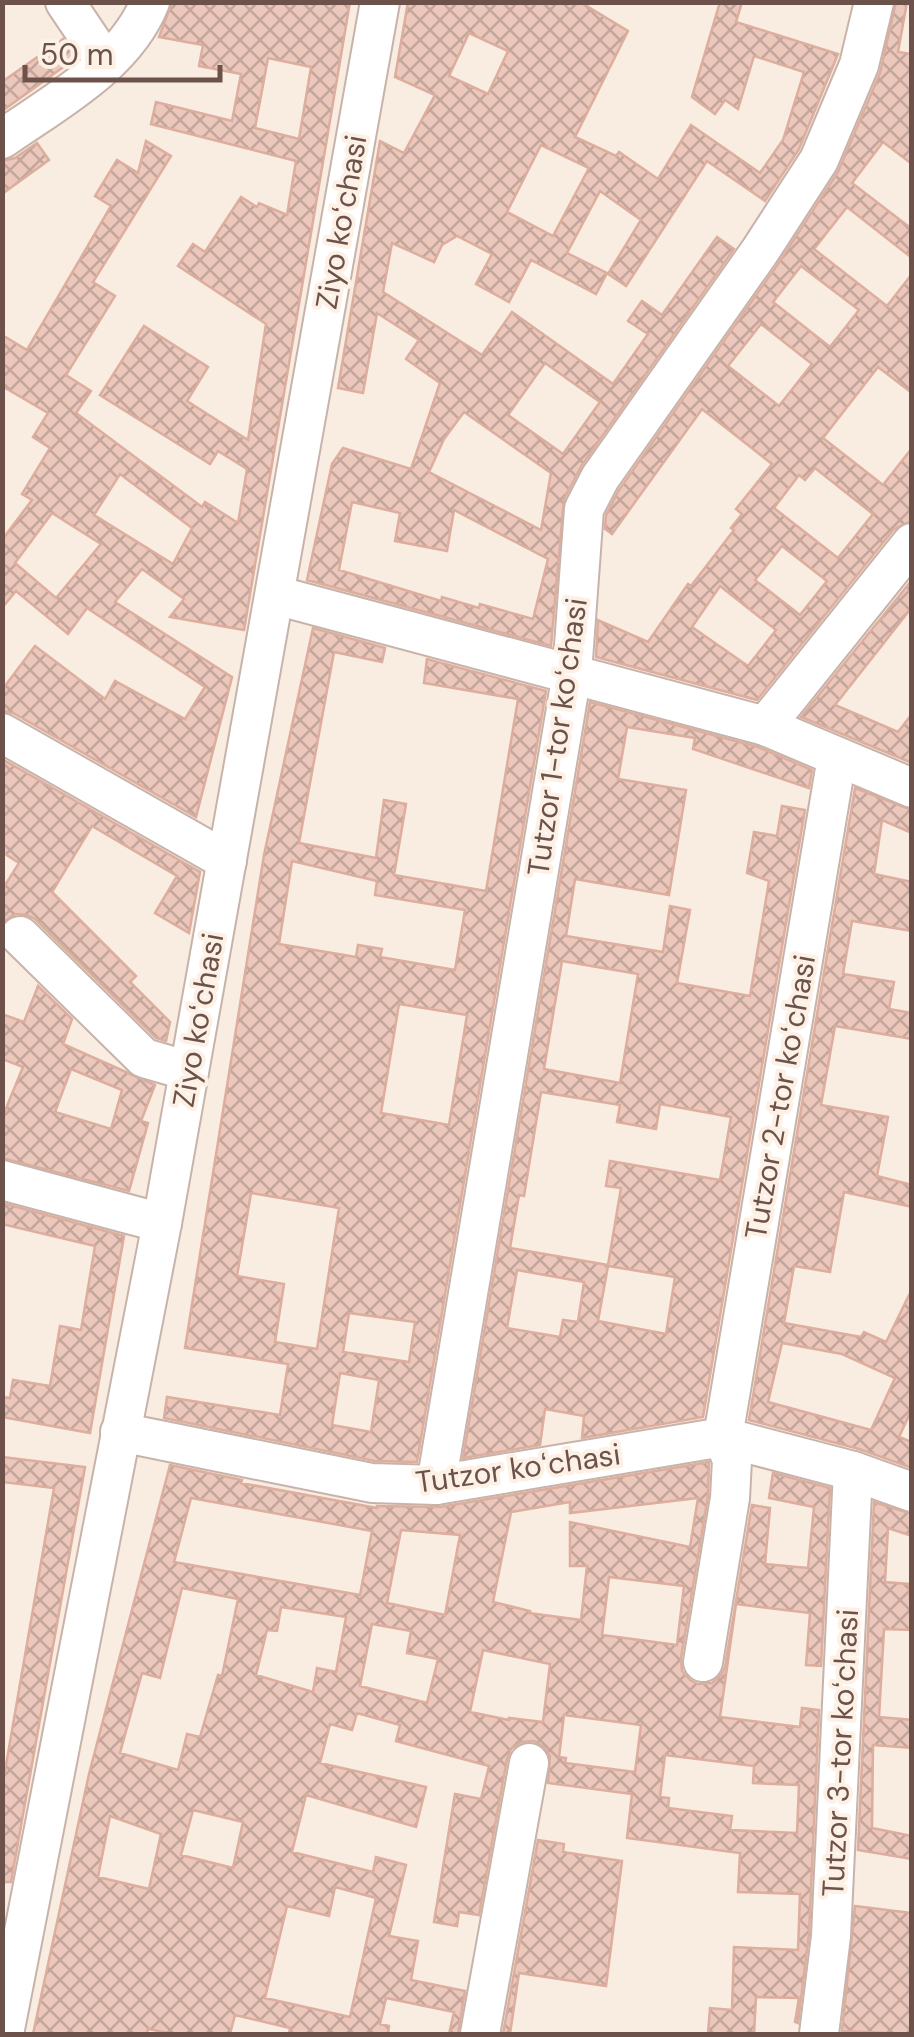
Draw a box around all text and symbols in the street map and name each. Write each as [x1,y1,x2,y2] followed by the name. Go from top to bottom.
[25,20,220,82] scale bar
[40,35,114,74] text: 50 m
[307,132,375,312] street label: Ziyo koʻchasi
[518,596,596,878] street label: Tutzor 1-tor koʻchasi
[164,930,232,1110] street label: Ziyo koʻchasi
[736,952,824,1242] street label: Tutzor 2-tor koʻchasi
[413,1434,623,1502] street label: Tutzor koʻchasi
[813,1608,867,1898] street label: Tutzor 3-tor koʻchasi

